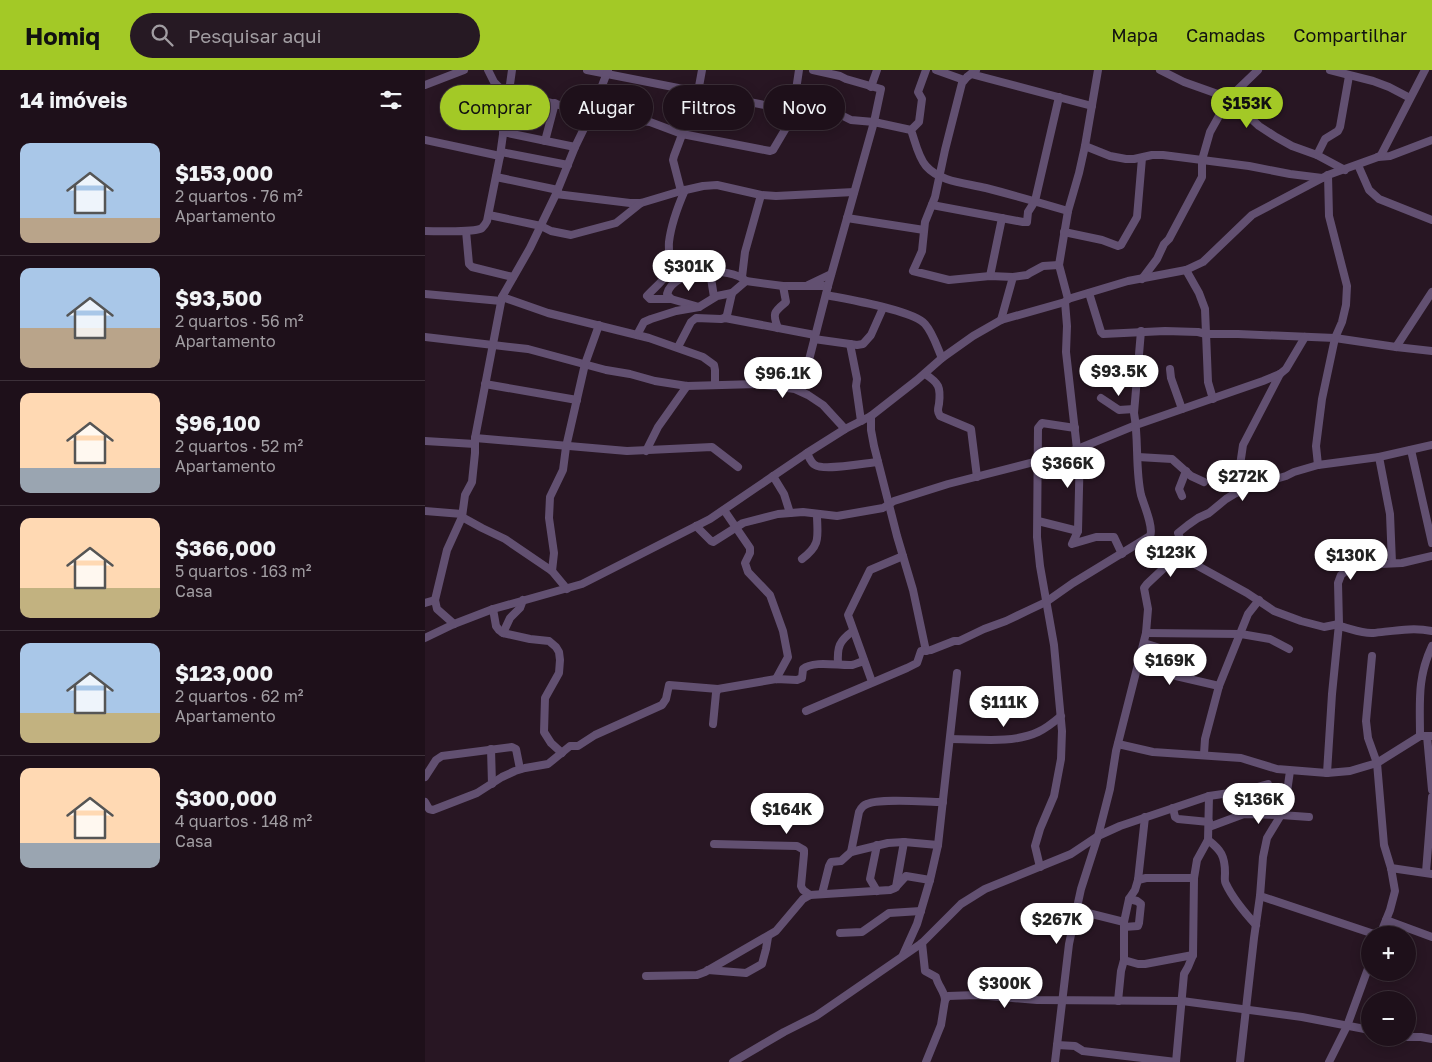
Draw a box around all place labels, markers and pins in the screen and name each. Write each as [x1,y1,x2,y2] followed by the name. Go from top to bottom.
[1212,87,1282,129] pin: $153K
[654,250,724,292] pin: $301K
[1078,354,1160,397] pin: $93.5K
[742,356,824,399] pin: $96.1K
[1033,446,1103,489] pin: $366K
[1208,460,1278,502] pin: $272K
[1136,536,1206,578] pin: $123K
[1316,538,1386,581] pin: $130K
[1135,644,1205,686] pin: $169K
[969,686,1039,728] pin: $111K
[1224,782,1294,825] pin: $136K
[752,792,822,835] pin: $164K
[1022,902,1092,945] pin: $267K
[970,966,1040,1009] pin: $300K

